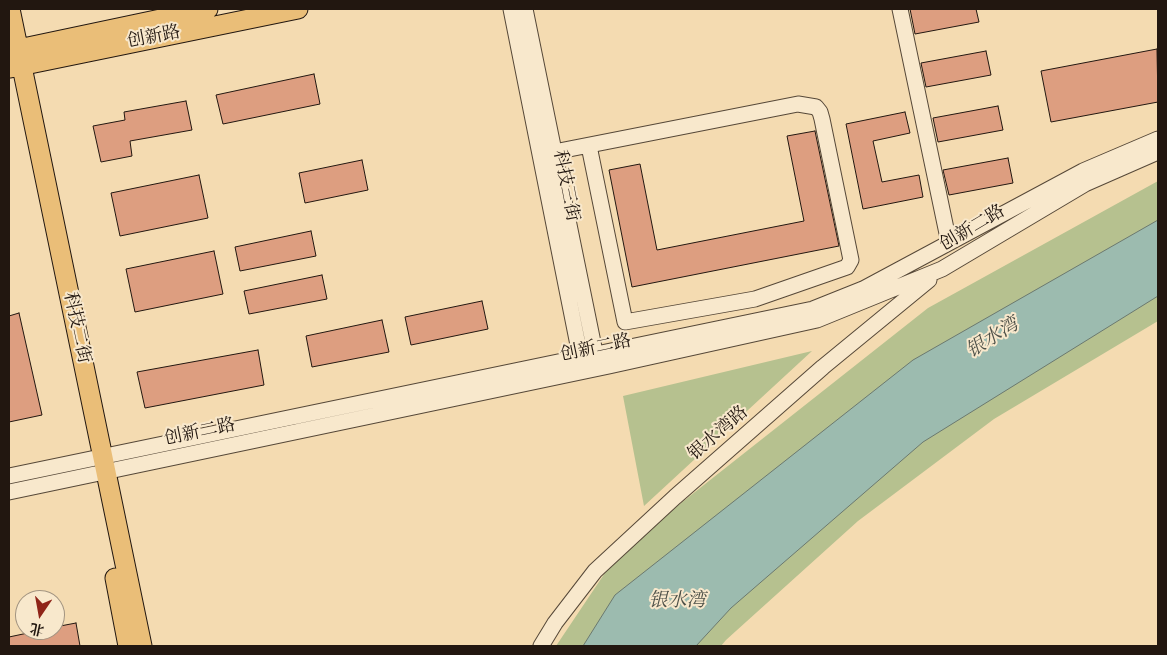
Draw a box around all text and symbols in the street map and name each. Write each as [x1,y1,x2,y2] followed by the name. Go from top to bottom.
[125,22,183,54] street label: 创新路
[548,149,582,223] street label: 科技三街
[937,201,1009,257] street label: 创新二路
[58,291,94,365] street label: 科技二街
[963,314,1023,364] water label: 银水湾
[559,331,633,367] street label: 创新二路
[685,402,753,466] street label: 银水湾路
[163,415,237,451] street label: 创新二路
[15,590,65,640] north arrow
[649,591,705,613] water label: 银水湾
[28,618,46,639] text: 北

